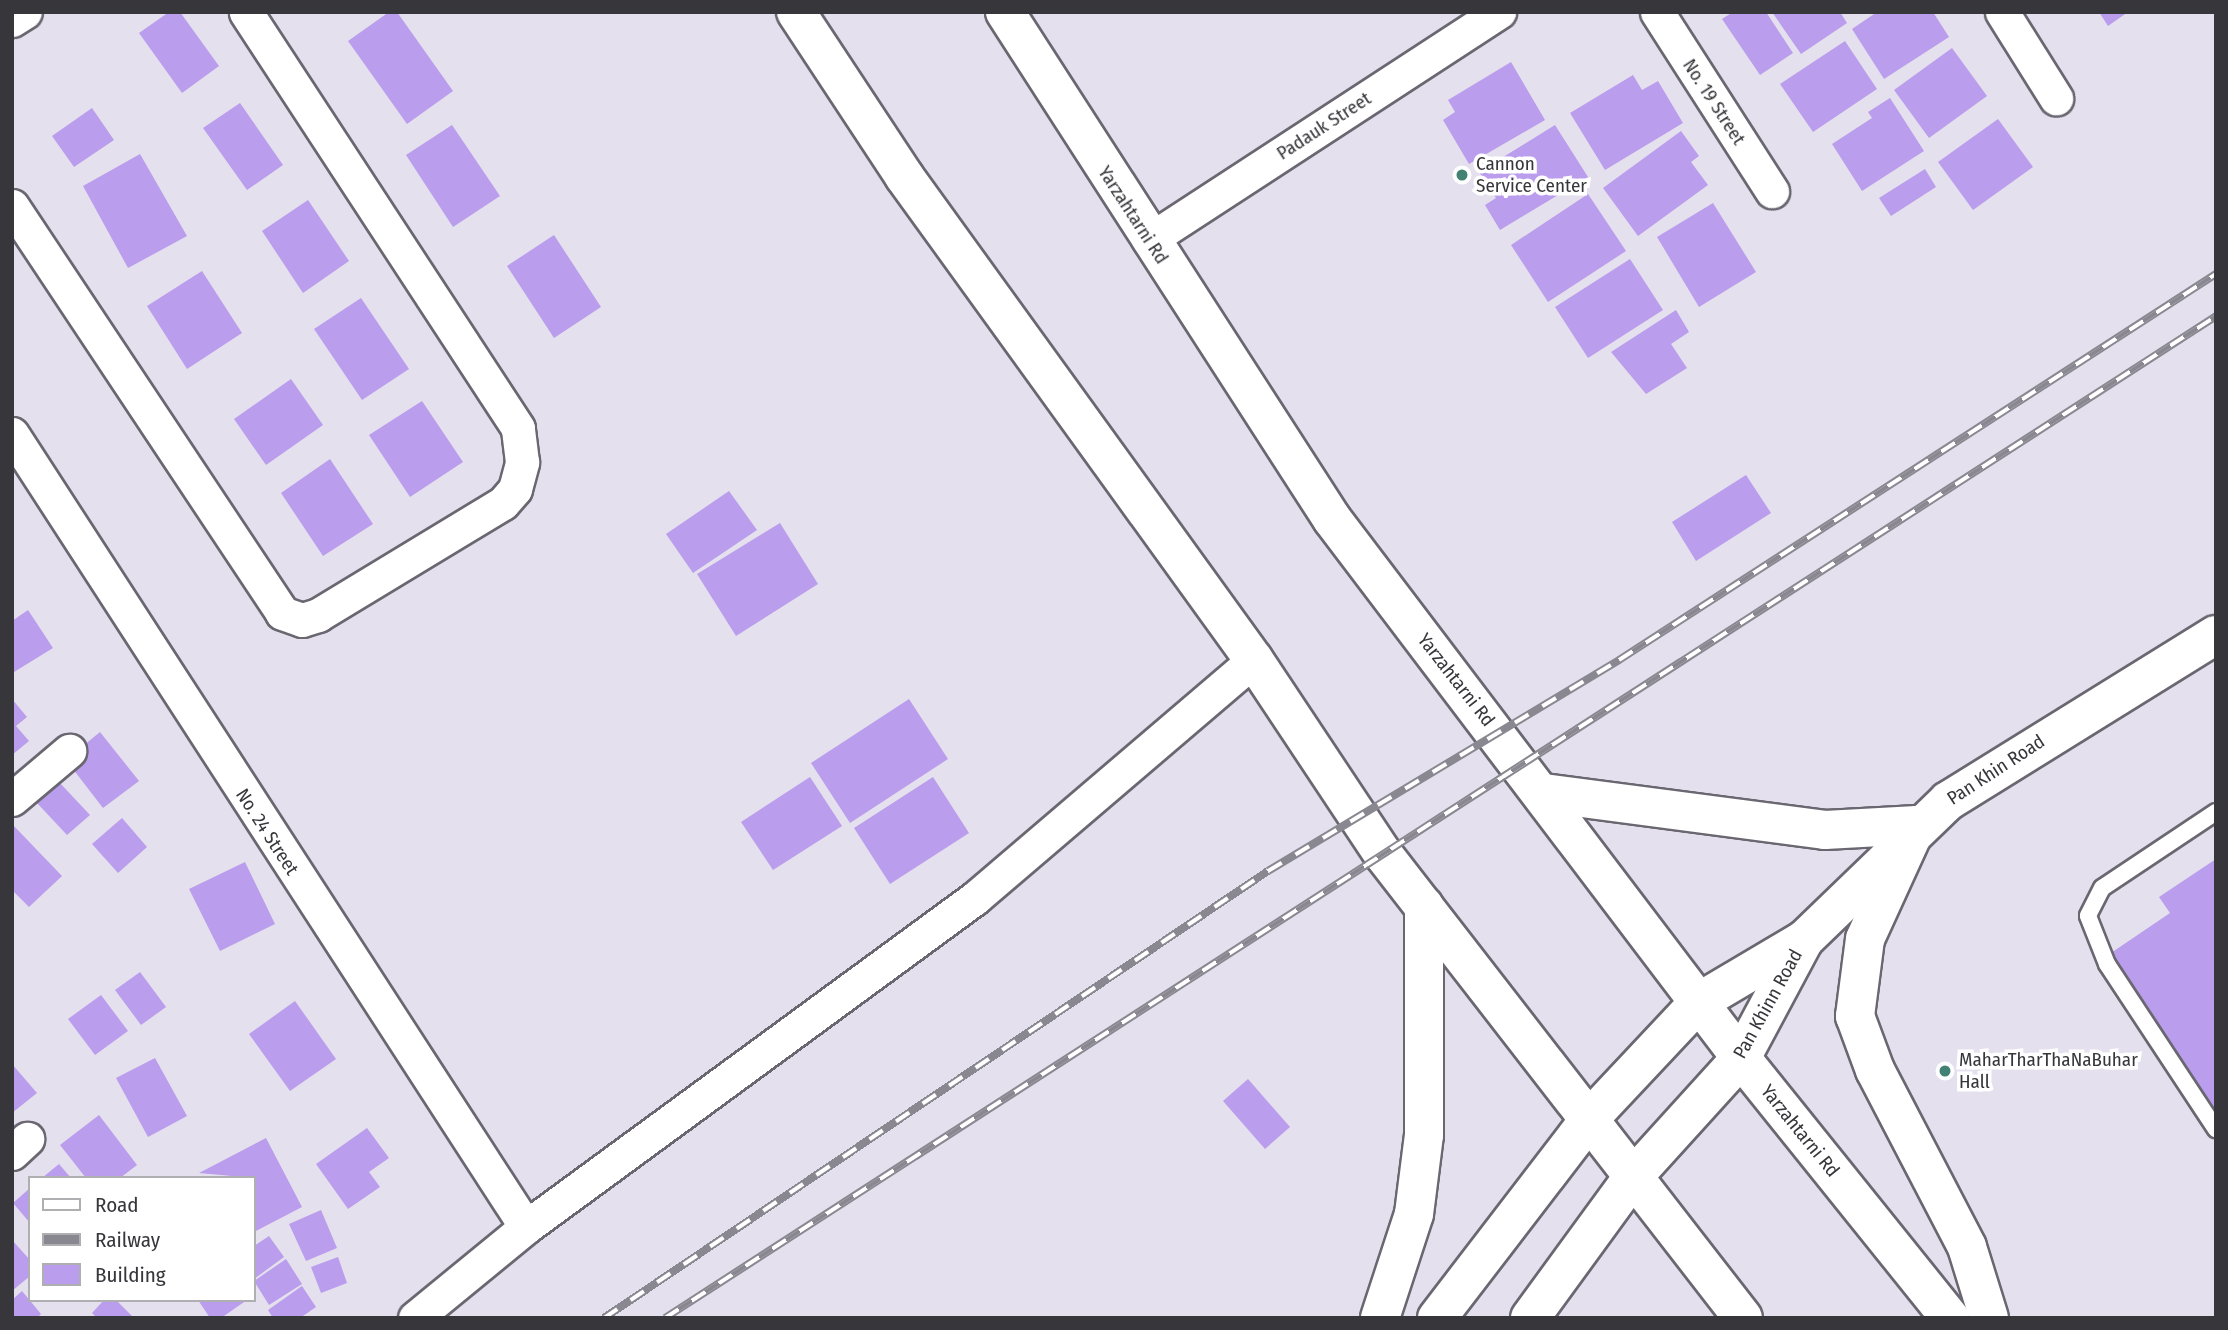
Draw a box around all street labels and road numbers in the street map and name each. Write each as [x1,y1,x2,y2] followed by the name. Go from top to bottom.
[1678,55,1750,149] street label: No. 19 Street
[1273,87,1375,165] street label: Padauk Street
[1093,162,1173,268] street label: Yarzahtarni Rd
[1413,629,1499,731] street label: Yarzahtarni Rd
[1943,730,2049,810] street label: Pan Khin Road
[231,785,303,879] street label: No. 24 Street
[1729,945,1807,1063] street label: Pan Khinn Road
[1756,1080,1844,1182] street label: Yarzahtarni Rd

